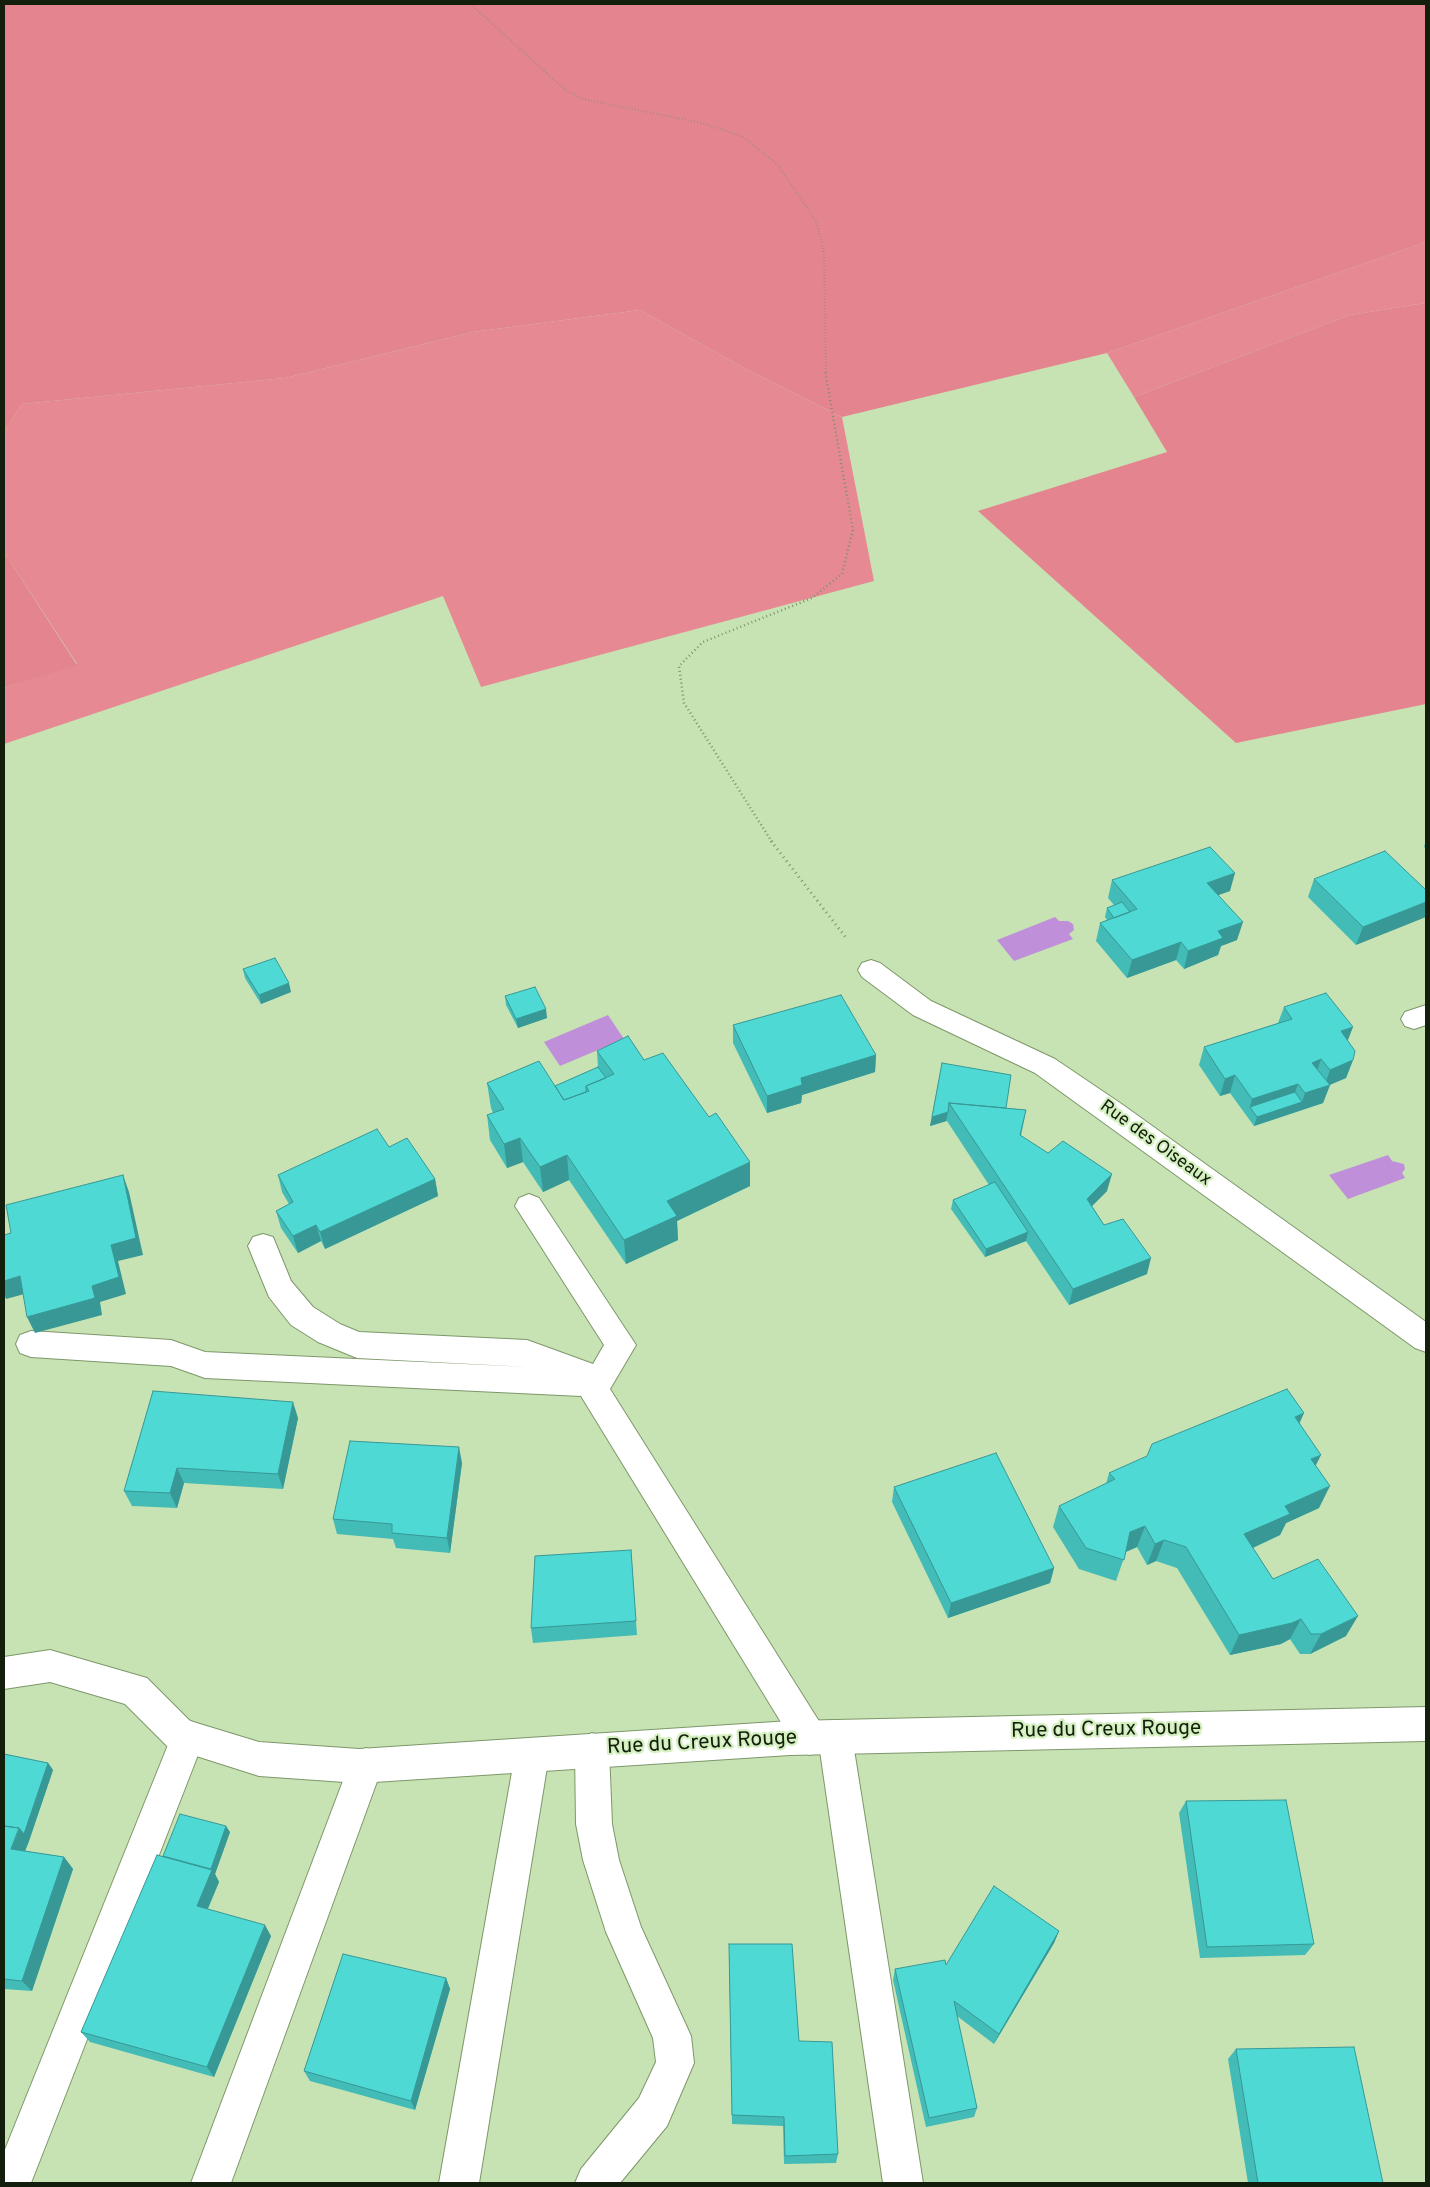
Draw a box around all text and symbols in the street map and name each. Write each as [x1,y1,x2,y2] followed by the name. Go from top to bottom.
[1095,1096,1215,1192] street label: Rue des Oiseaux
[1011,1717,1201,1745] street label: Rue du Creux Rouge
[606,1726,798,1762] street label: Rue du Creux Rouge

